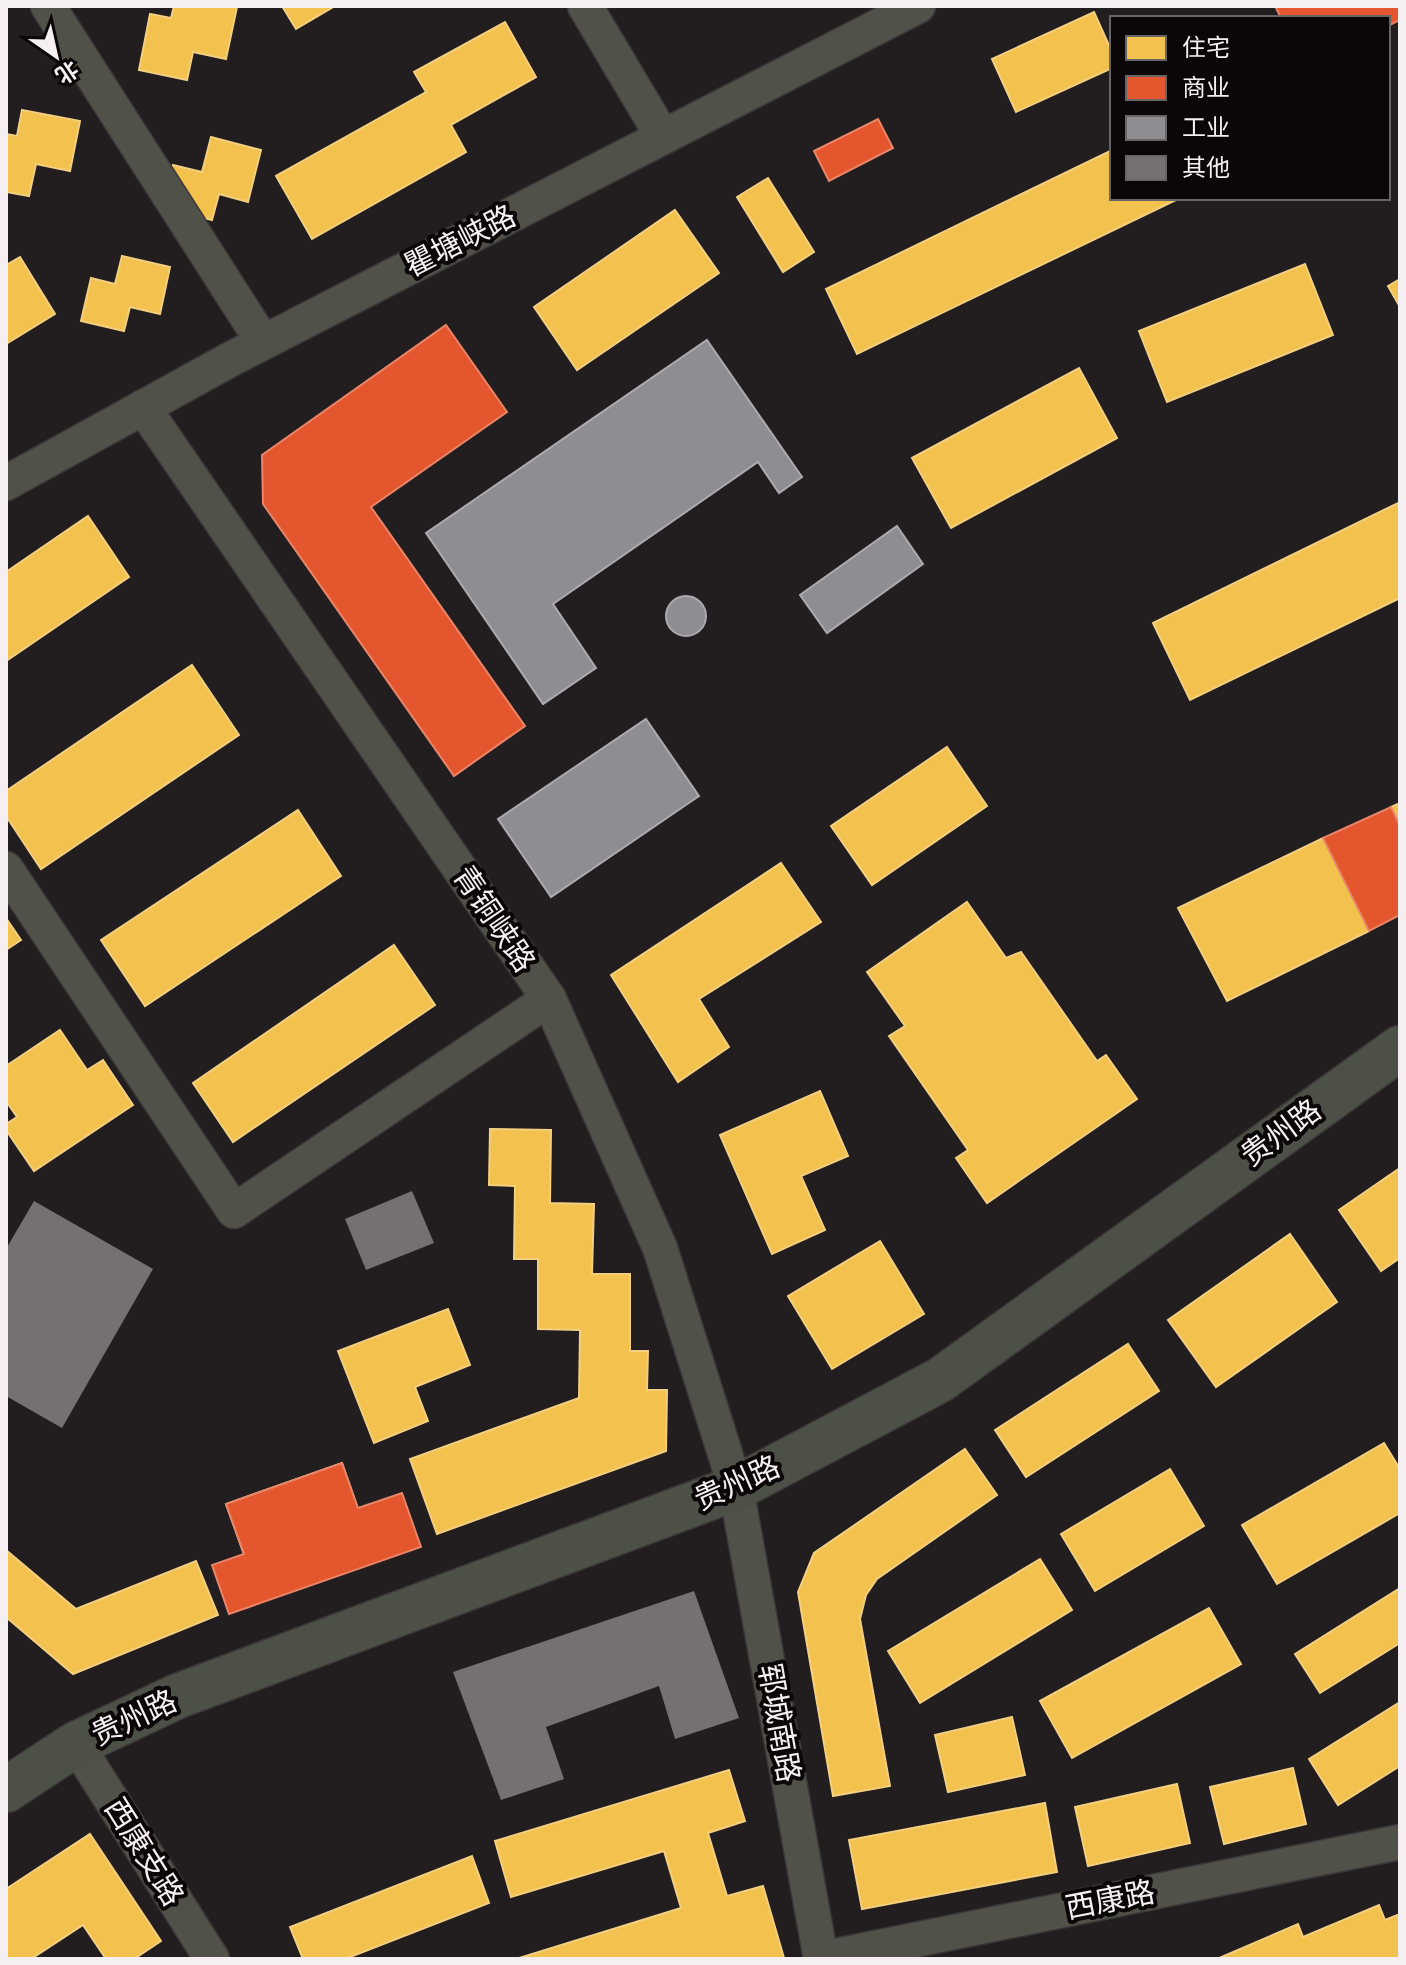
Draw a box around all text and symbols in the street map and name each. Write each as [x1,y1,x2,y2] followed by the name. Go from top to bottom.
[16,16,96,96] north arrow
[1110,16,1390,200] legend
[1182,32,1230,62] text: 住宅
[50,55,84,90] text: 北
[1182,72,1230,102] text: 商业
[1182,112,1230,142] text: 工业
[1182,152,1230,182] text: 其他
[397,196,522,284] street label: 瞿塘峡路
[446,858,544,979] street label: 青铜峡路
[1233,1090,1328,1174] street label: 贵州路
[688,1446,785,1518] street label: 贵州路
[751,1660,809,1785] street label: 郓城南路
[85,1681,182,1753] street label: 贵州路
[97,1791,193,1912] street label: 西康支路
[1062,1872,1158,1926] street label: 西康路

